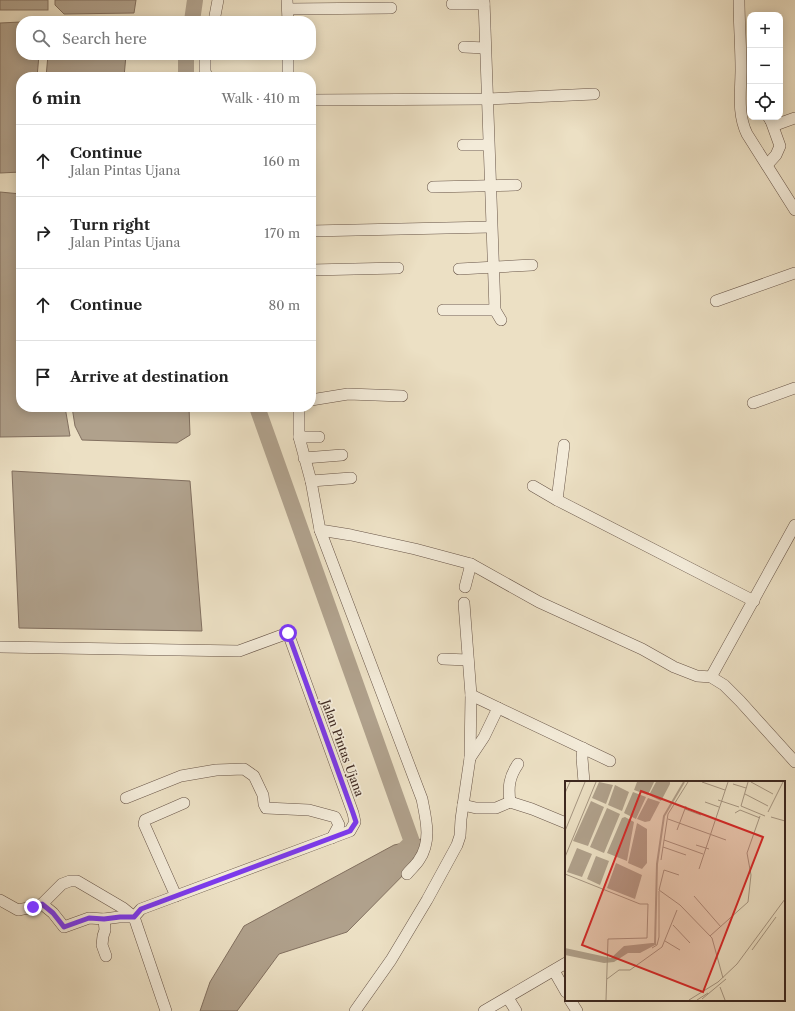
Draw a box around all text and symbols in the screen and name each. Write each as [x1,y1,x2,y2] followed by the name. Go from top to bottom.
[747,12,783,120] map controls
[747,12,783,48] button: +
[16,16,316,60] search box
[30,27,52,49] icon: search
[62,29,147,48] text: Search here
[747,48,783,84] button: −
[747,84,783,120] button: locate
[32,88,81,108] text: 6 min
[222,90,300,106] text: Walk · 410 m
[70,143,142,162] text: Continue
[32,150,54,172] icon: ahead
[263,153,300,169] text: 160 m
[70,162,180,178] text: Jalan Pintas Ujana
[70,215,150,234] text: Turn right
[32,222,54,244] icon: right
[264,225,300,241] text: 170 m
[70,234,180,250] text: Jalan Pintas Ujana
[32,294,54,316] icon: ahead
[70,295,142,314] text: Continue
[268,297,300,313] text: 80 m
[32,366,54,388] icon: arrive
[70,367,229,386] text: Arrive at destination
[279,624,297,642] route start
[318,696,368,799] street label: Jalan Pintas Ujana
[565,781,785,1001] inset map
[24,898,42,916] route end

